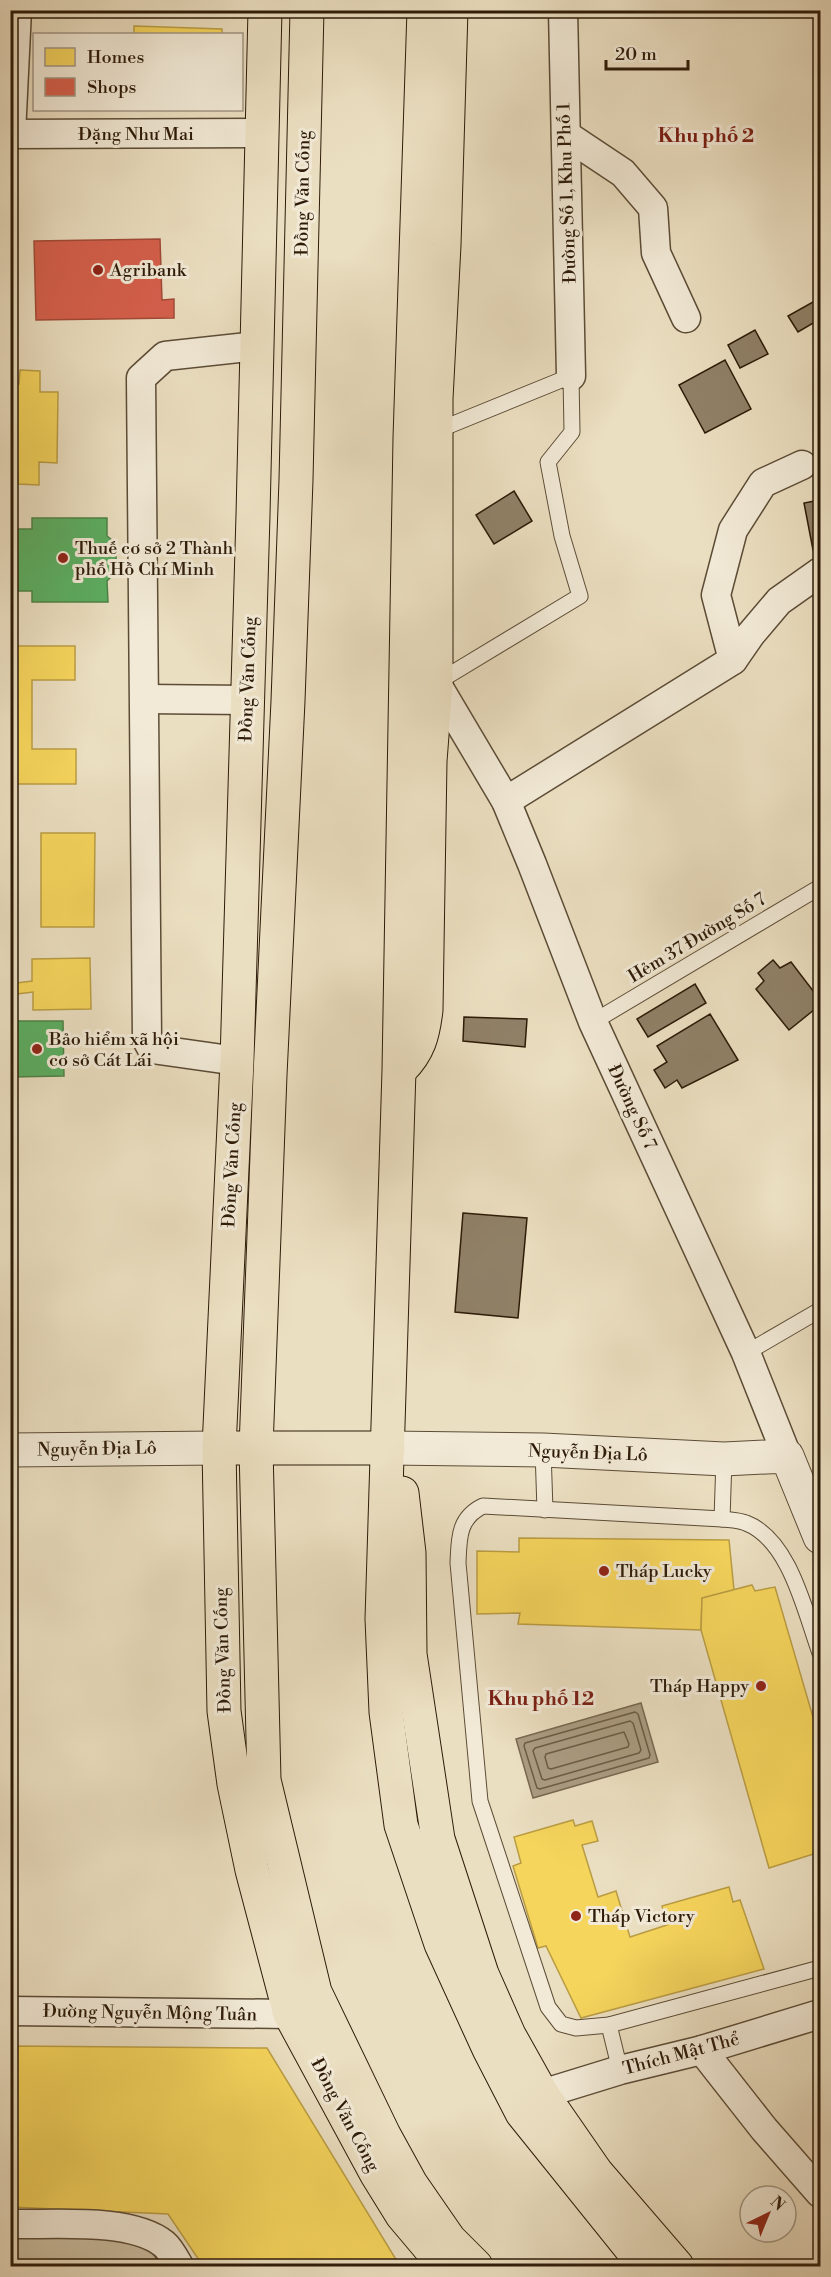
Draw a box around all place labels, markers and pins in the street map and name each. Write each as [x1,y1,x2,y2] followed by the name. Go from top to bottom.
[109,259,188,282] place label: Agribank
[91,263,105,277] marker: Agribank
[75,537,234,581] place label: Thuế cơ sở 2 Thành phố Hồ Chí Minh
[56,551,70,565] marker: Thuế cơ sở 2 Thành phố Hồ Chí Minh
[48,1028,179,1072] place label: Bảo hiểm xã hội cơ sở Cát Lái
[30,1042,44,1056] marker: Bảo hiểm xã hội cơ sở Cát Lái
[616,1560,712,1583] place label: Tháp Lucky
[597,1564,611,1578] marker: Tháp Lucky
[650,1675,749,1698] place label: Tháp Happy
[754,1679,768,1693] marker: Tháp Happy
[588,1905,695,1928] place label: Tháp Victory
[569,1909,583,1923] marker: Tháp Victory

